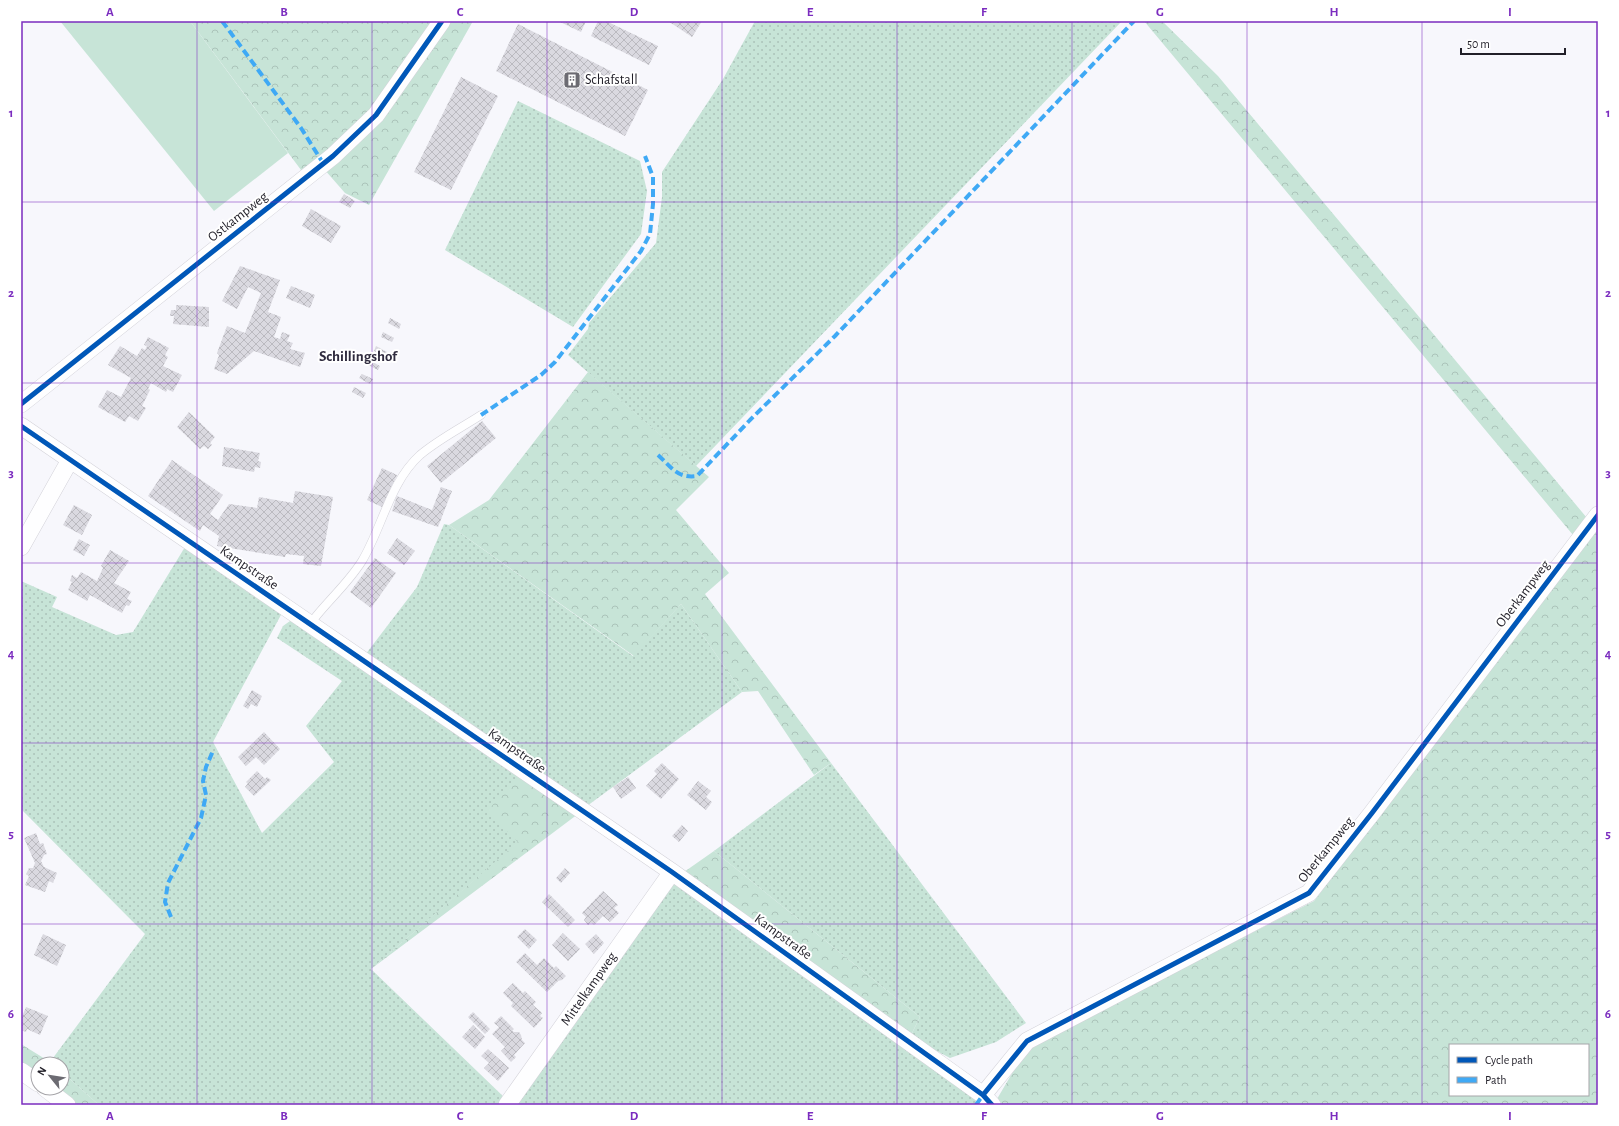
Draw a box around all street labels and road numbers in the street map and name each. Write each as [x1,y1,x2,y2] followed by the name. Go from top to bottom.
[206,189,271,245] street label: Ostkampweg
[217,543,281,593] street label: Kampstraße
[1493,558,1553,630] street label: Oberkampweg
[486,726,548,776] street label: Kampstraße
[1295,814,1357,885] street label: Oberkampweg
[752,912,814,962] street label: Kampstraße
[559,950,620,1028] street label: Mittelkampweg

